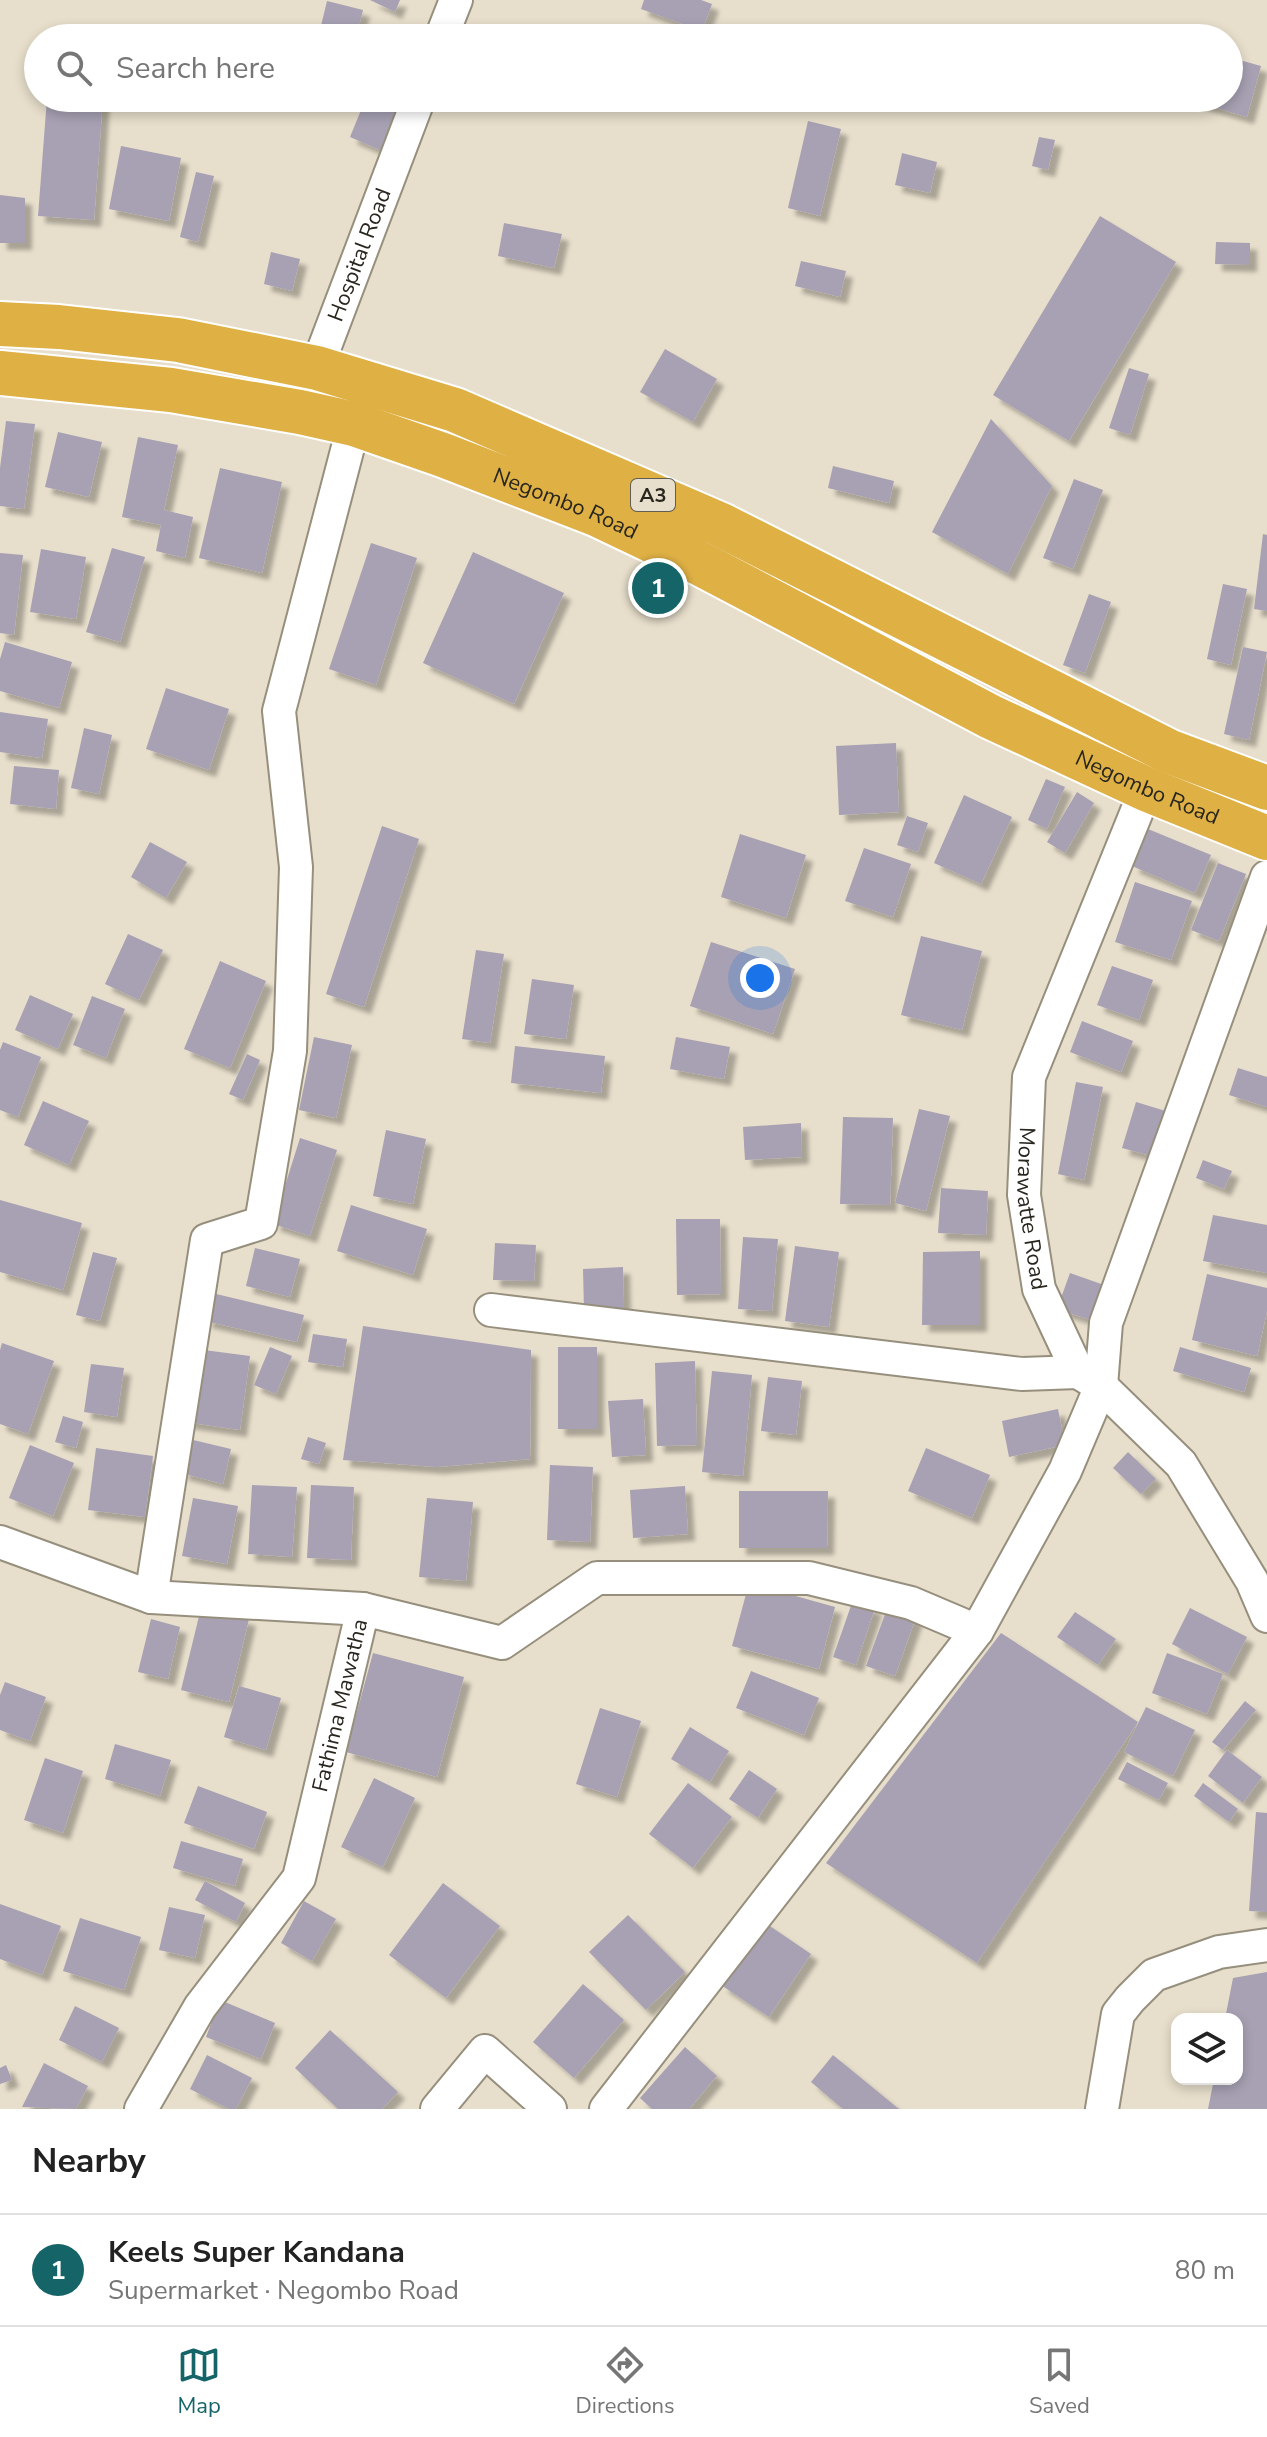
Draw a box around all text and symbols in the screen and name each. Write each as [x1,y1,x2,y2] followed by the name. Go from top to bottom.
[24,24,1243,112] search box
[52,46,96,90] icon: search
[116,48,275,89] text: Search here
[321,184,398,326] street label: Hospital Road
[489,461,643,547] street label: Negombo Road
[631,479,675,511] road number: A3
[632,558,684,618] pin: 1
[1070,743,1224,832] street label: Negombo Road
[740,958,780,998] your location
[1009,1126,1054,1292] street label: Morawatte Road
[305,1616,375,1795] street label: Fathima Mawatha
[1171,2013,1243,2085] map controls
[1171,2013,1243,2085] button: layers
[32,2138,146,2184] text: Nearby
[108,2232,405,2273] text: Keels Super Kandana
[50,2253,66,2288] text: 1
[1175,2253,1235,2288] text: 80 m
[108,2273,459,2308] text: Supermarket · Negombo Road
[177,2343,221,2421] tab: Map
[576,2343,675,2421] tab: Directions
[1029,2343,1090,2421] tab: Saved

